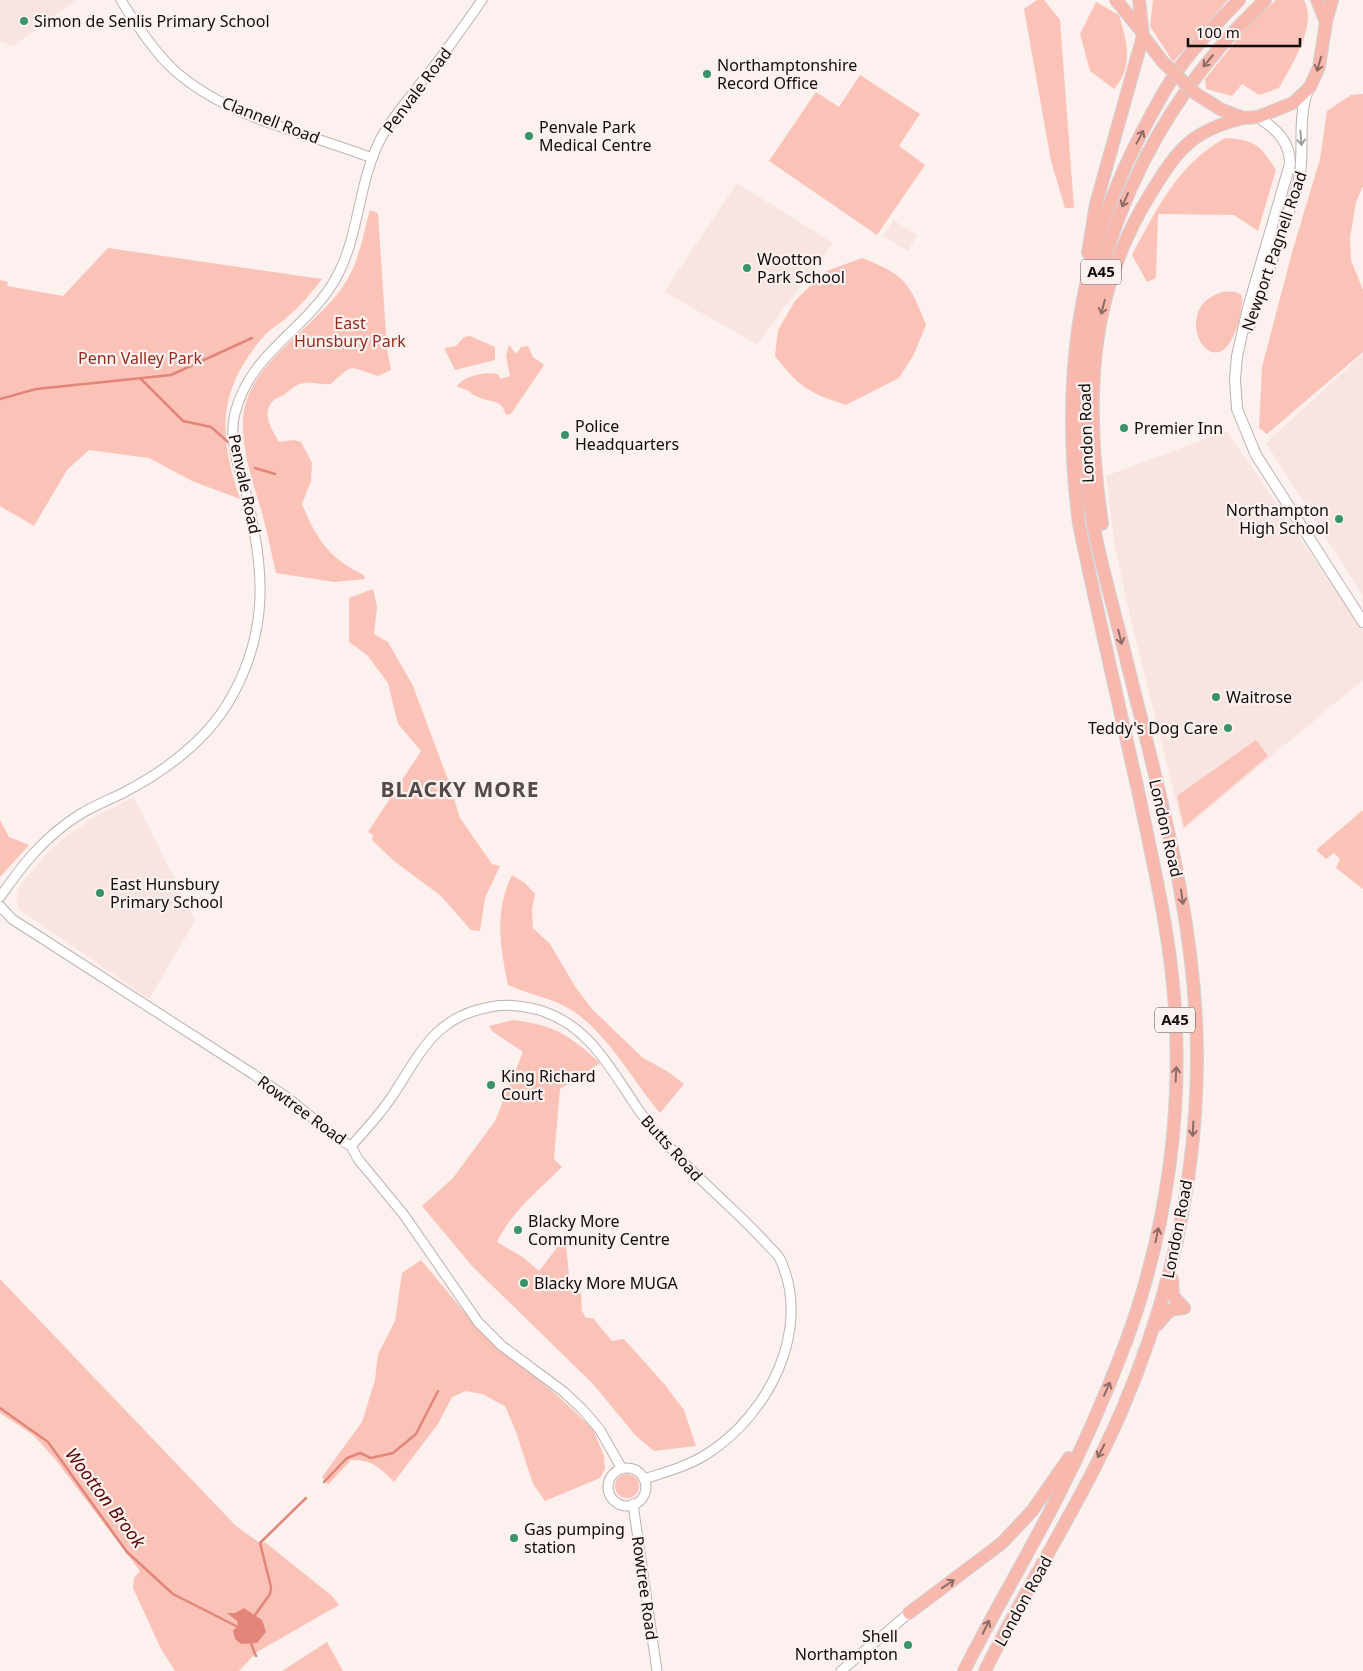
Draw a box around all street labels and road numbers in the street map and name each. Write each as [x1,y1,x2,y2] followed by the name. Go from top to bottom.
[378,43,456,137] street label: Penvale Road
[219,91,323,149] street label: Clannell Road
[1236,168,1312,334] street label: Newport Pagnell Road
[1081,260,1121,284] road number: A45
[1073,383,1099,483] street label: London Road
[224,432,266,536] street label: Penvale Road
[1144,777,1188,879] street label: London Road
[1155,1008,1195,1032] road number: A45
[253,1070,351,1150] street label: Rowtree Road
[636,1110,708,1186] street label: Butts Road
[1157,1178,1197,1280] street label: London Road
[627,1535,663,1641] street label: Rowtree Road
[989,1552,1057,1650] street label: London Road

